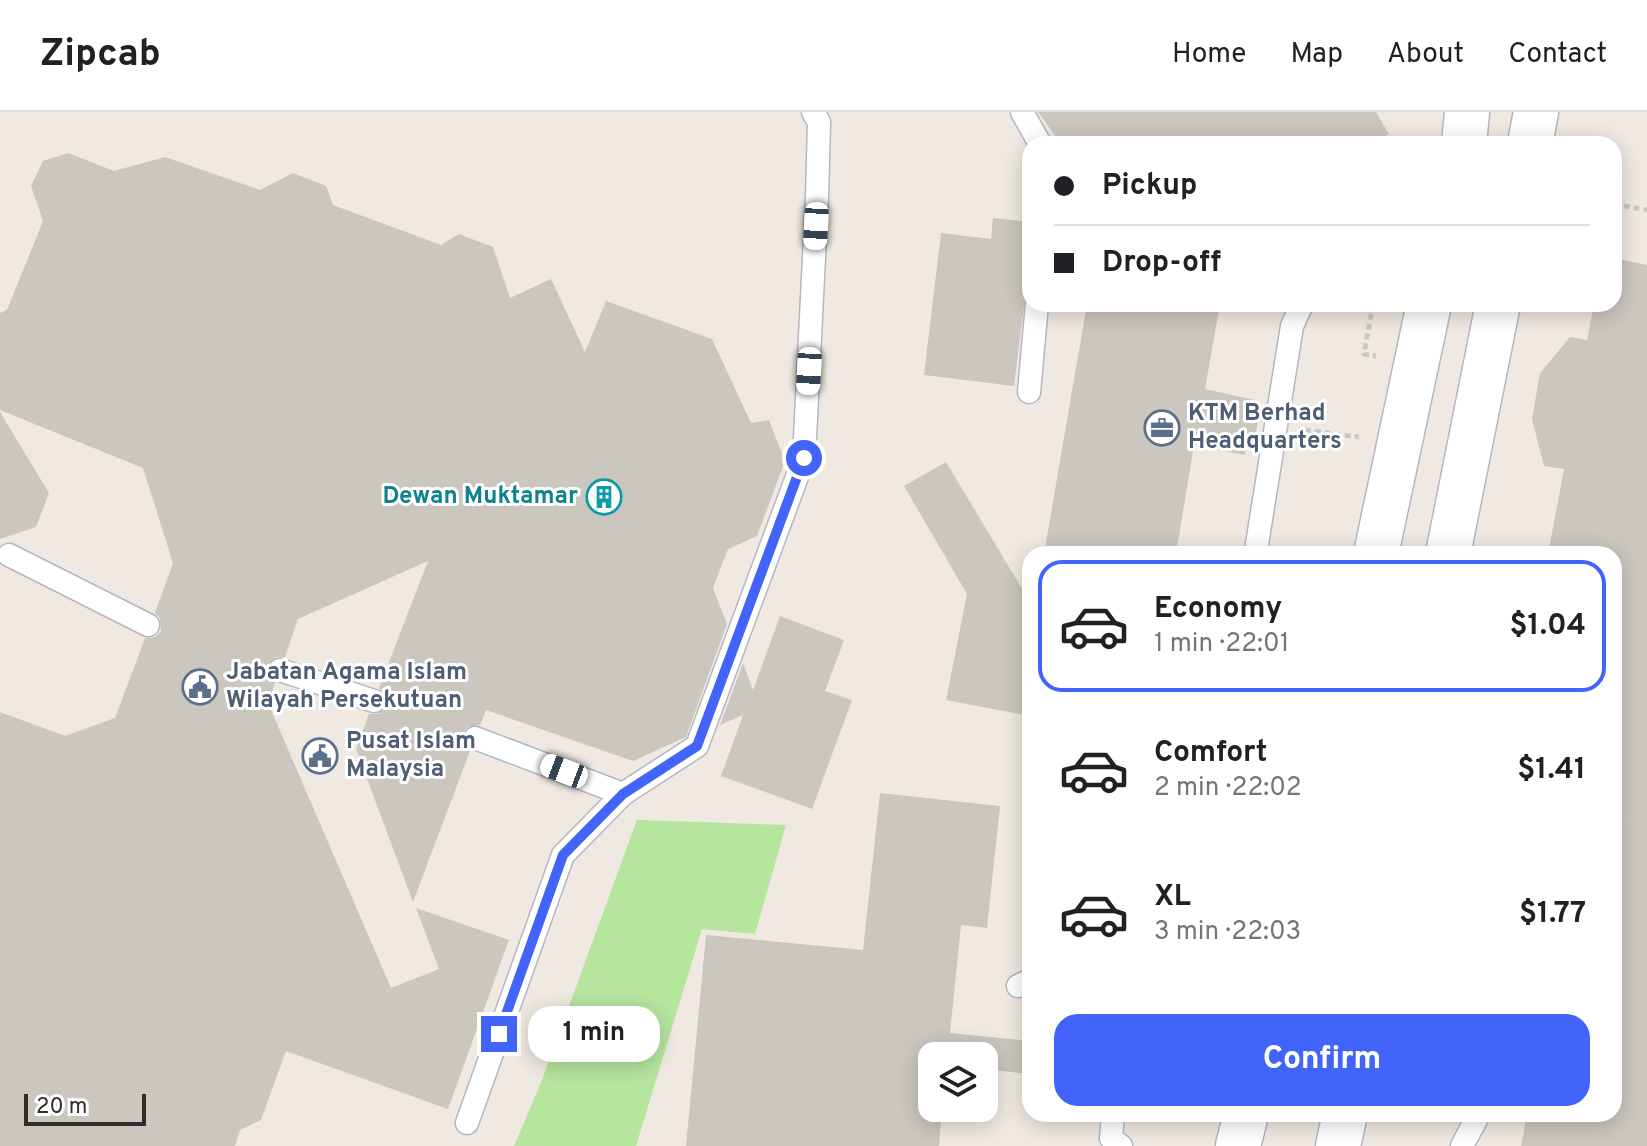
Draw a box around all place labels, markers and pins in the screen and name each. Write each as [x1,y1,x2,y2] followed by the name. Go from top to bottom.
[1188,399,1342,457] place label: KTM Berhad Headquarters
[1143,409,1181,447] office icon: KTM Berhad Headquarters
[585,478,623,516] building icon: Dewan Muktamar
[382,482,578,512] place label: Dewan Muktamar
[226,658,467,716] place label: Jabatan Agama Islam Wilayah Persekutuan
[181,668,219,706] public building icon: Jabatan Agama Islam Wilayah Persekutuan
[346,727,476,785] place label: Pusat Islam Malaysia
[301,737,339,775] public building icon: Pusat Islam Malaysia

